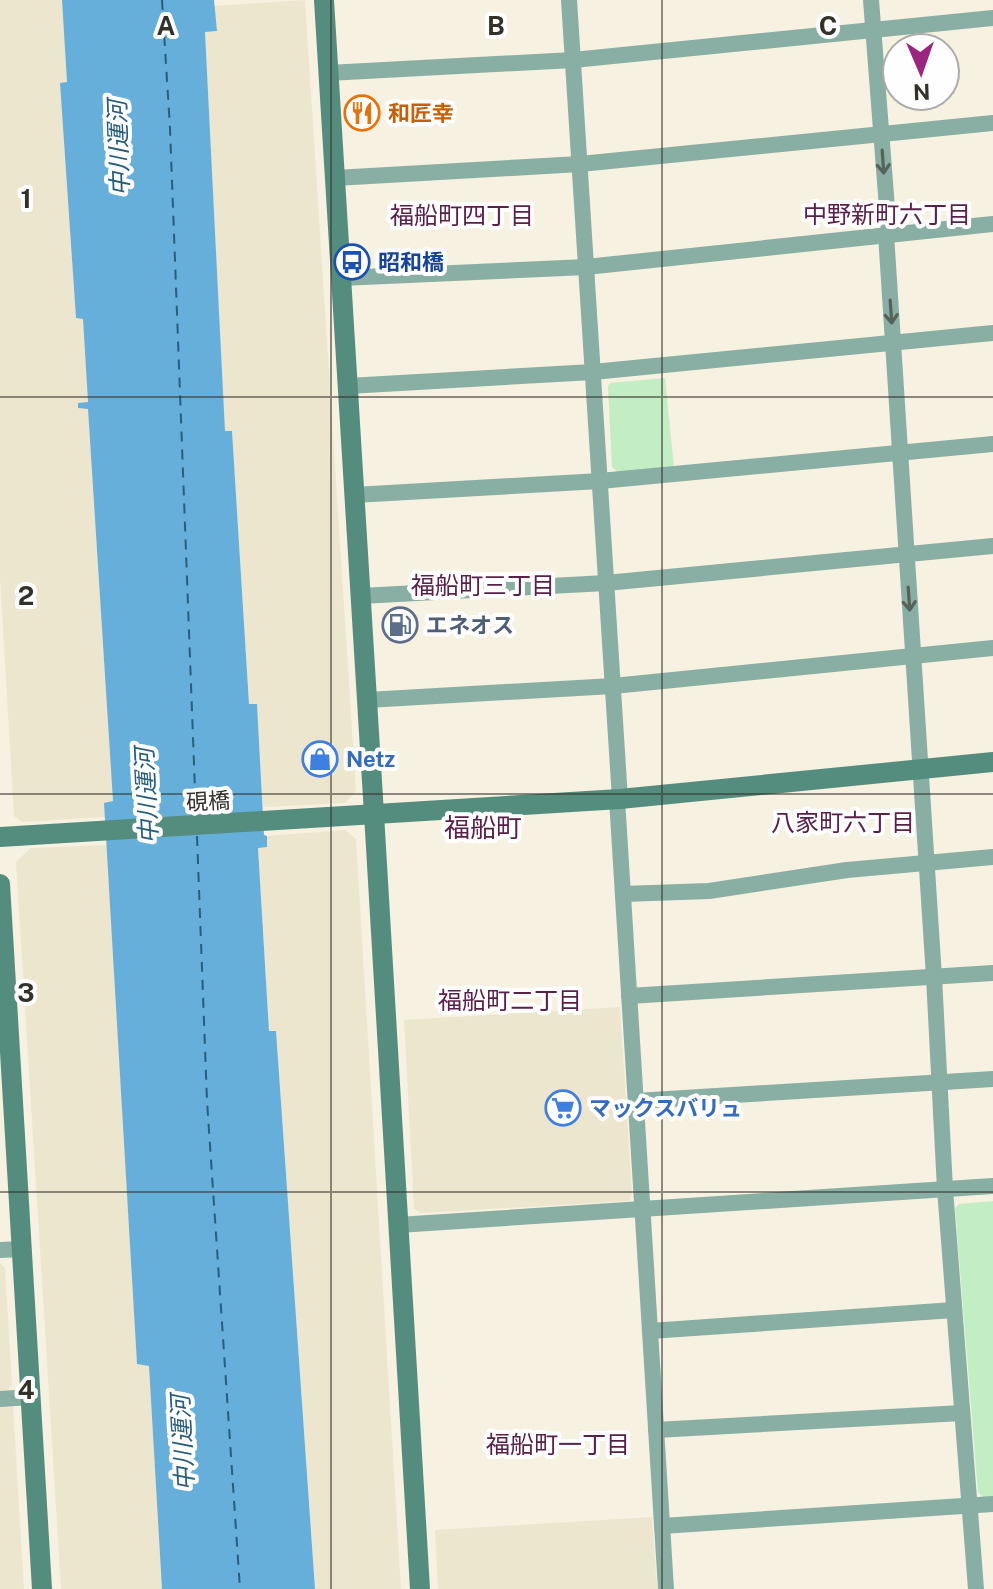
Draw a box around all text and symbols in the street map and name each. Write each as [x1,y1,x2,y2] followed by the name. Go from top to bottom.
[157,10,176,41] text: A
[487,10,505,41] text: B
[819,10,837,41] text: C
[881,32,961,112] north arrow
[913,79,931,105] text: N
[343,94,381,132] restaurant icon: 和匠幸
[102,96,134,196] water label: 中川運河
[388,100,454,126] place label: 和匠幸
[876,148,891,174] one-way arrow
[20,183,32,214] text: 1
[803,200,971,228] district label: 中野新町六丁目
[390,201,534,229] district label: 福船町四丁目
[333,243,371,281] bus stop icon: 昭和橋
[378,249,444,275] place label: 昭和橋
[884,298,899,325] one-way arrow
[411,571,555,599] district label: 福船町三丁目
[18,580,34,611] text: 2
[902,586,917,612] one-way arrow
[381,606,419,644] fuel station icon: エネオス
[426,612,514,638] place label: エネオス
[301,740,339,778] shop icon: Netz
[129,743,162,845] water label: 中川運河
[346,746,395,772] place label: Netz
[185,787,231,815] street label: 硯橋
[771,808,915,836] district label: 八家町六丁目
[444,812,522,843] district label: 福船町
[17,977,35,1008] text: 3
[438,986,582,1014] district label: 福船町二丁目
[544,1089,582,1127] supermarket icon: マックスバリュ
[589,1095,742,1121] place label: マックスバリュ
[17,1374,35,1405] text: 4
[165,1390,198,1492] water label: 中川運河
[486,1430,630,1458] district label: 福船町一丁目

